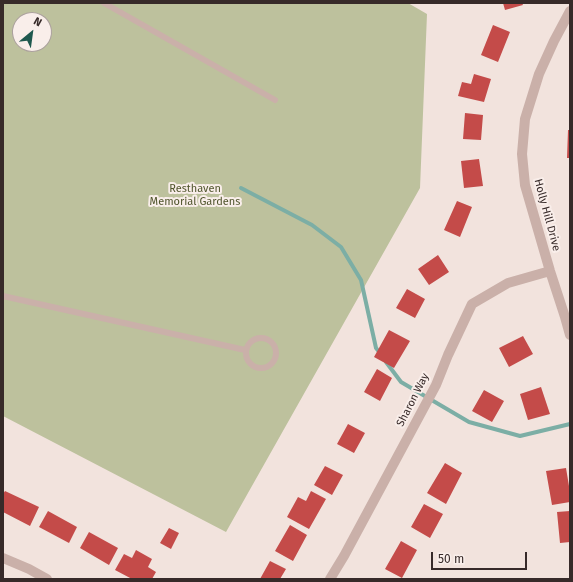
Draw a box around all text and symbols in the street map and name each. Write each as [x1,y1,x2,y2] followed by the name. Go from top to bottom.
[12,12,52,52] north arrow
[31,14,44,29] text: N
[531,177,563,253] street label: Holly Hill Drive
[150,182,240,208] park label: Resthaven Memorial Gardens
[394,371,432,429] street label: Sharon Way
[433,544,529,570] scale bar
[438,552,464,566] text: 50 m

